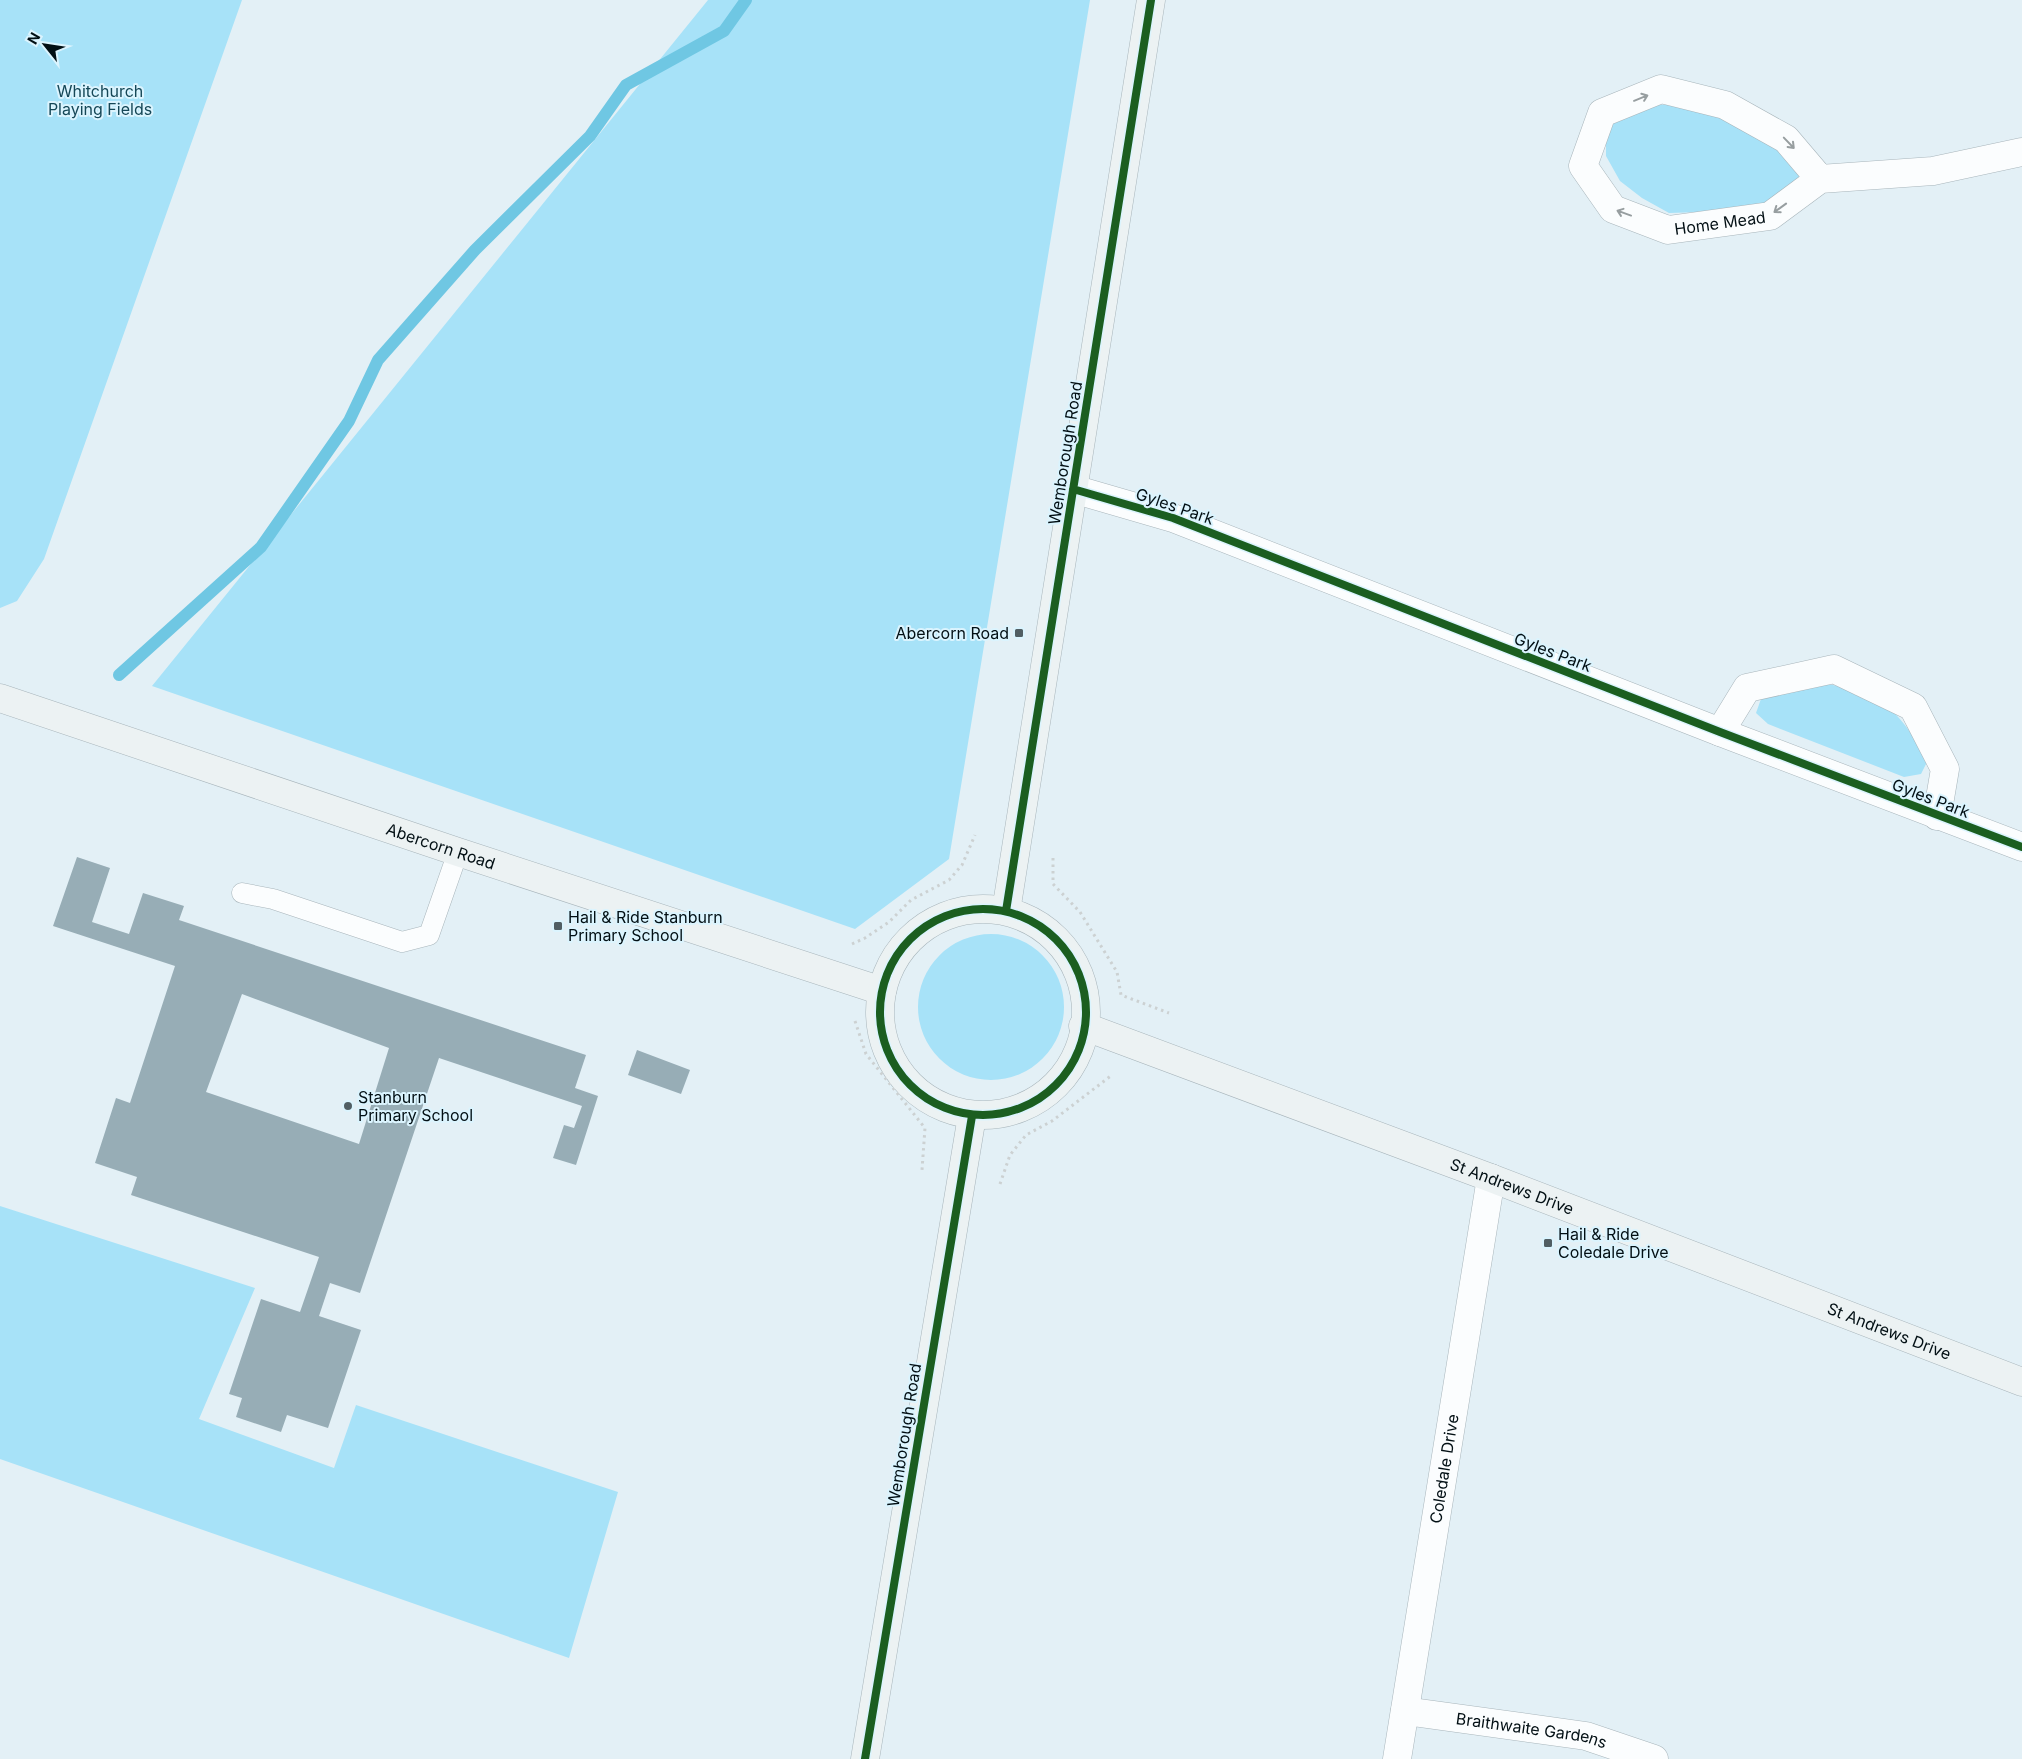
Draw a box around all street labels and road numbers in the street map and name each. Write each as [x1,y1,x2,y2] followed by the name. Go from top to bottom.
[1673,207,1767,239] street label: Home Mead
[1044,380,1086,526] street label: Wemborough Road
[1133,483,1217,529] street label: Gyles Park
[1511,628,1595,676] street label: Gyles Park
[1889,774,1973,822] street label: Gyles Park
[384,819,498,874] street label: Abercorn Road
[1447,1154,1577,1219] street label: St Andrews Drive
[1825,1298,1954,1364] street label: St Andrews Drive
[883,1362,925,1508] street label: Wemborough Road
[1425,1413,1463,1525] street label: Coledale Drive
[1455,1708,1610,1752] street label: Braithwaite Gardens

